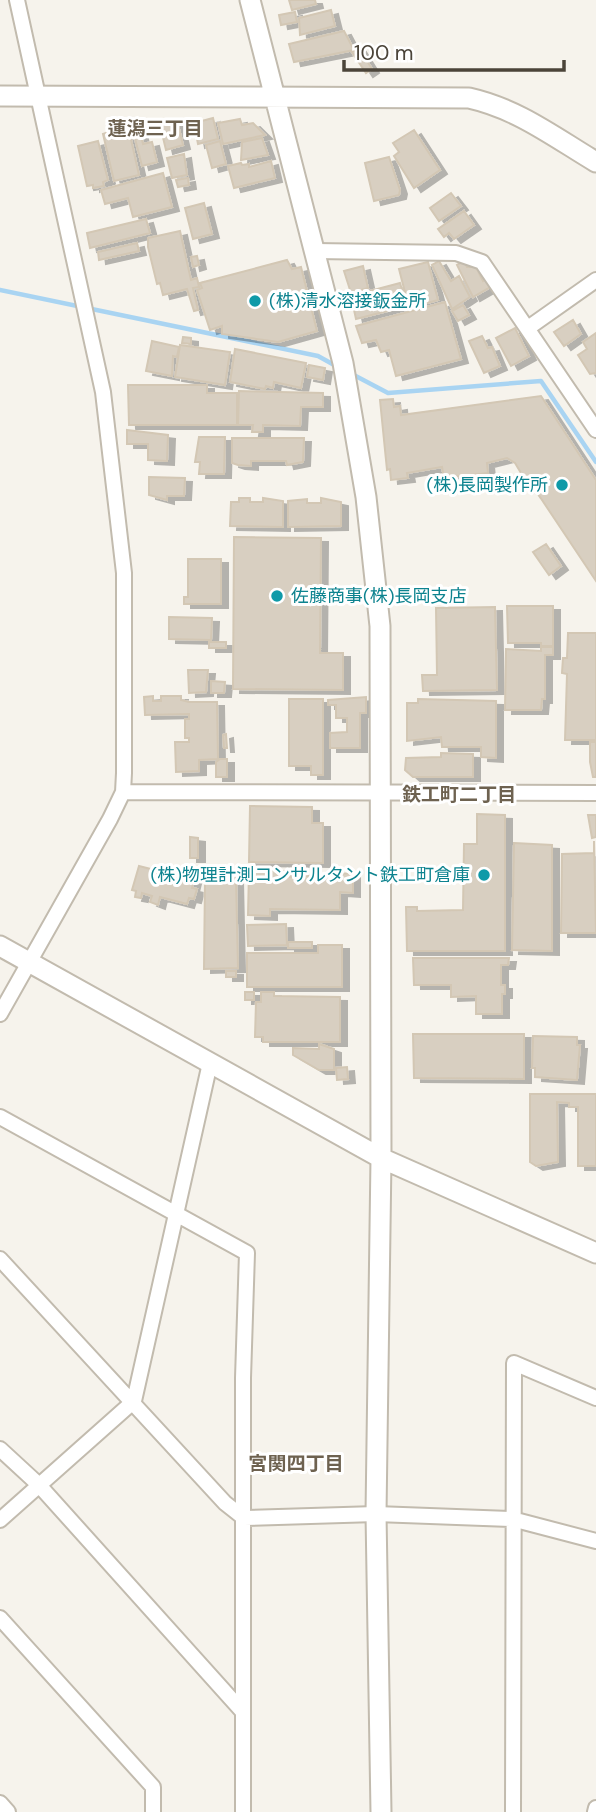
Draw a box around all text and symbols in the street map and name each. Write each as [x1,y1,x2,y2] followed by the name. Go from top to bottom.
[344,28,564,72] scale bar
[354,39,414,67] text: 100 m
[107,116,203,141] district label: 蓮潟三丁目
[269,289,426,313] place label: (株)清水溶接鈑金所
[247,293,263,309] marker: (株)清水溶接鈑金所
[427,473,548,497] place label: (株)長岡製作所
[554,477,570,493] marker: (株)長岡製作所
[291,584,466,608] place label: 佐藤商事(株)長岡支店
[269,588,285,604] marker: 佐藤商事(株)長岡支店
[402,782,516,807] district label: 鉄工町二丁目
[151,863,470,887] place label: (株)物理計測コンサルタント鉄工町倉庫
[476,867,492,883] marker: (株)物理計測コンサルタント鉄工町倉庫
[248,1451,344,1476] district label: 宮関四丁目

